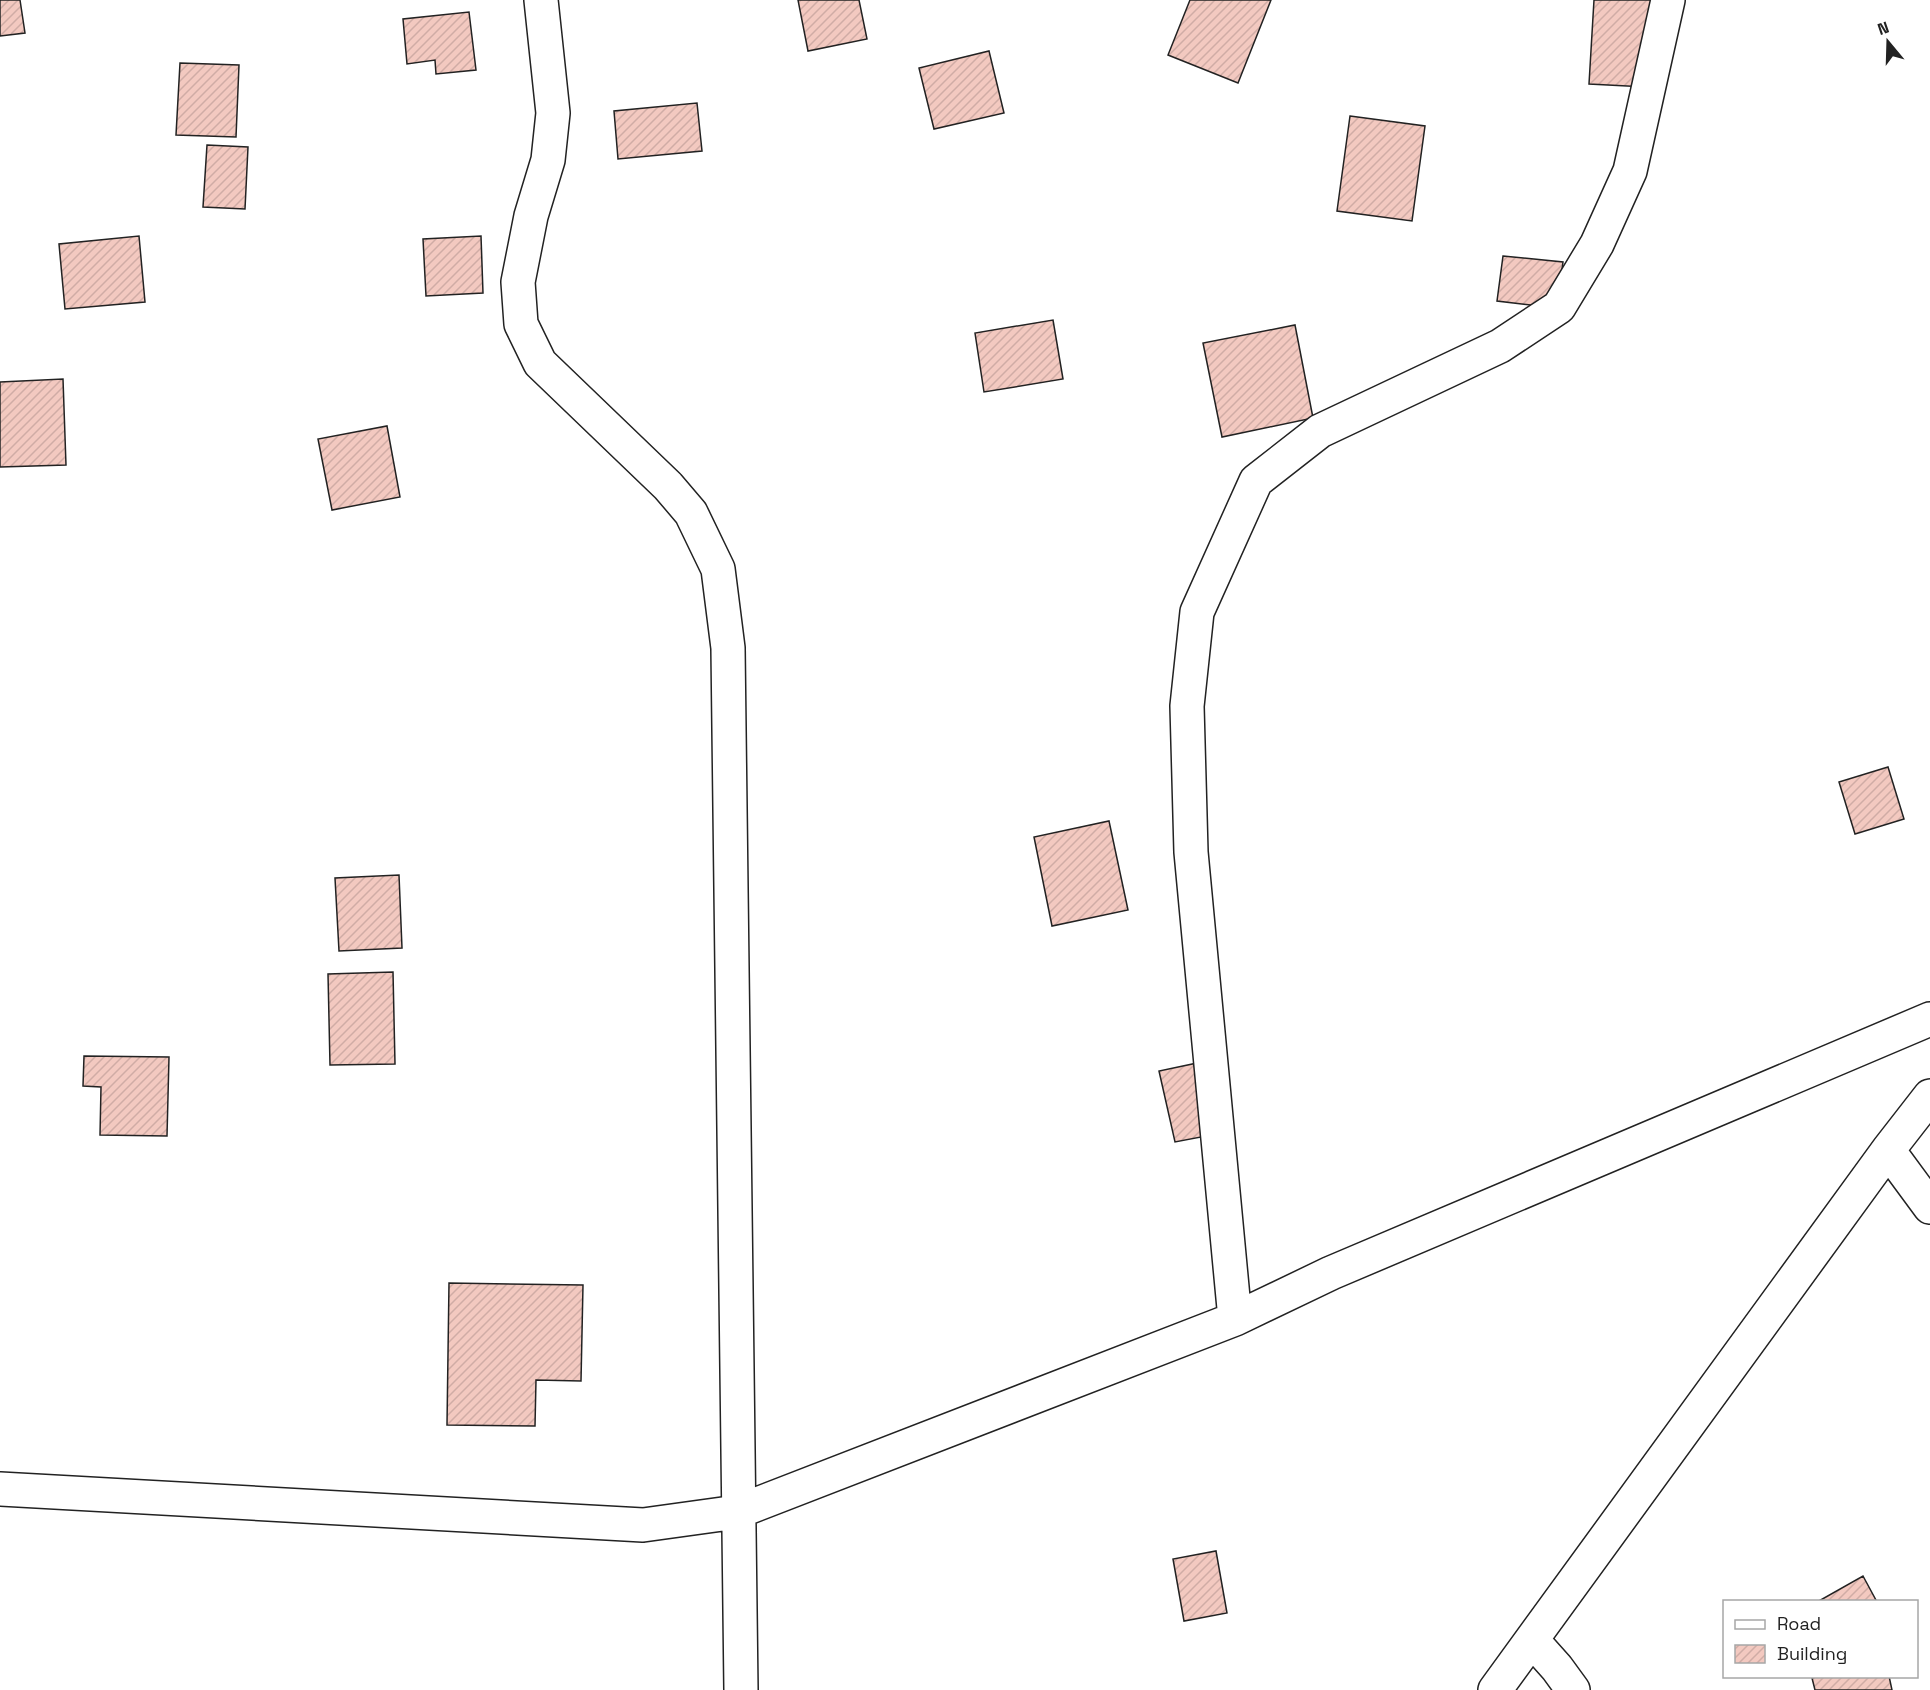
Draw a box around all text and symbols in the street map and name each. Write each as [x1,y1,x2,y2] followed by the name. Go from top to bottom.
[1858,12,1918,72] north arrow
[1875,17,1892,40] text: N
[1723,1600,1918,1678] legend
[1777,1612,1821,1635] text: Road
[1777,1642,1847,1665] text: Building

